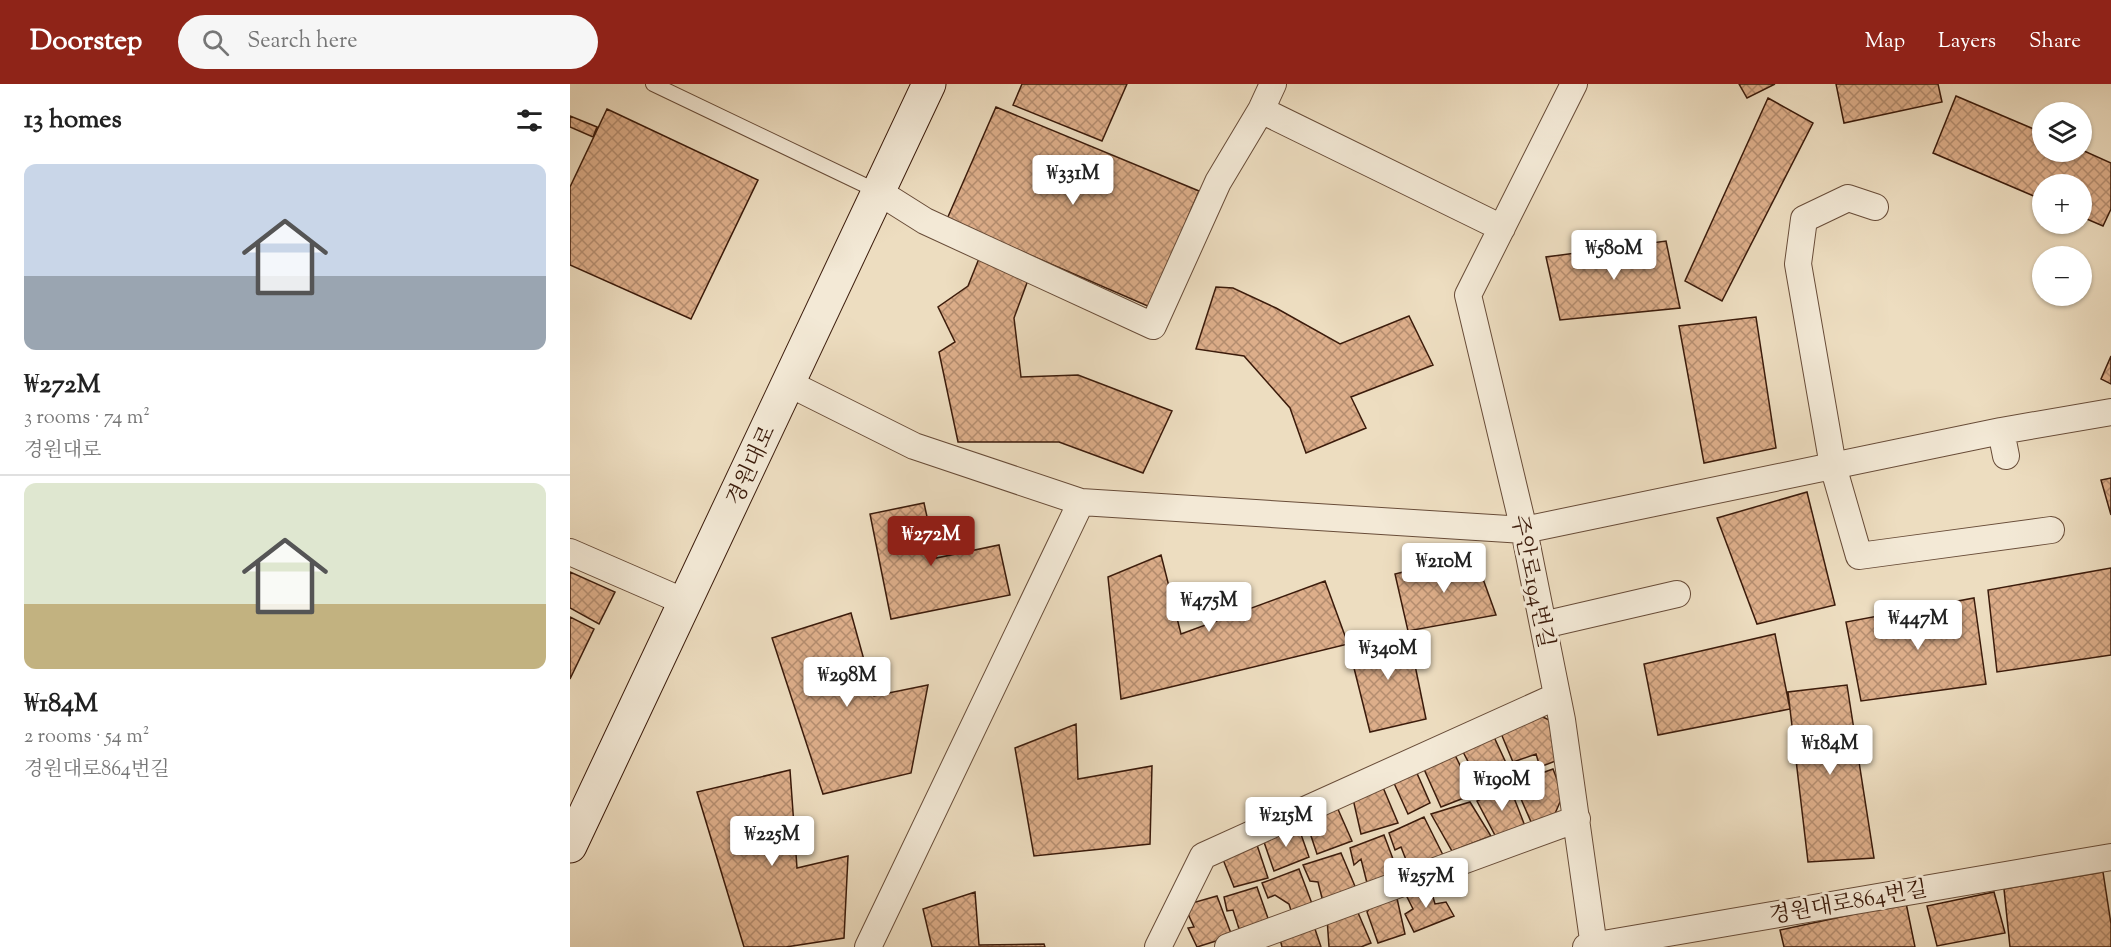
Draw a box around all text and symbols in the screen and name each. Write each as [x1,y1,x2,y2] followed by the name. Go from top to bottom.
[178,15,598,69] search box
[30,22,142,62] text: Doorstep
[199,26,232,59] icon: search
[247,26,358,58] text: Search here
[1865,27,1905,57] text: Map
[1938,27,1996,57] text: Layers
[2029,27,2081,57] text: Share
[24,102,122,139] text: 13 homes
[2032,102,2092,306] map controls
[2032,102,2092,162] button: layers
[513,104,546,137] icon: filters
[1031,155,1115,206] pin: ₩331M
[1046,160,1100,189] text: ₩331M
[2032,174,2092,234] button: +
[231,203,339,311] icon: home
[1572,230,1656,281] pin: ₩580M
[1585,235,1643,264] text: ₩580M
[2032,246,2092,306] button: −
[24,367,100,404] text: ₩272M
[24,404,150,433] text: 3 rooms · 74 m²
[720,421,785,512] street label: 경원대로
[24,437,101,466] text: 경원대로
[1501,512,1561,651] street label: 주안로194번길
[889,516,973,567] pin: ₩272M
[902,521,960,550] text: ₩272M
[231,522,339,630] icon: home
[1402,543,1486,594] pin: ₩210M
[1416,548,1472,577] text: ₩210M
[1167,582,1251,633] pin: ₩475M
[1180,587,1238,616] text: ₩475M
[1876,600,1960,651] pin: ₩447M
[1888,605,1948,634] text: ₩447M
[1346,630,1430,681] pin: ₩340M
[1359,635,1417,664] text: ₩340M
[805,657,889,708] pin: ₩298M
[817,662,877,691] text: ₩298M
[24,686,98,723] text: ₩184M
[24,723,149,752] text: 2 rooms · 54 m²
[1788,725,1872,776] pin: ₩184M
[1802,730,1858,759] text: ₩184M
[24,756,170,785] text: 경원대로864번길
[1460,761,1544,812] pin: ₩190M
[1474,766,1530,795] text: ₩190M
[1244,797,1328,848] pin: ₩215M
[1259,802,1313,831] text: ₩215M
[730,816,814,867] pin: ₩225M
[744,821,800,850] text: ₩225M
[1384,858,1468,909] pin: ₩257M
[1398,863,1454,892] text: ₩257M
[1767,874,1930,934] street label: 경원대로864번길

